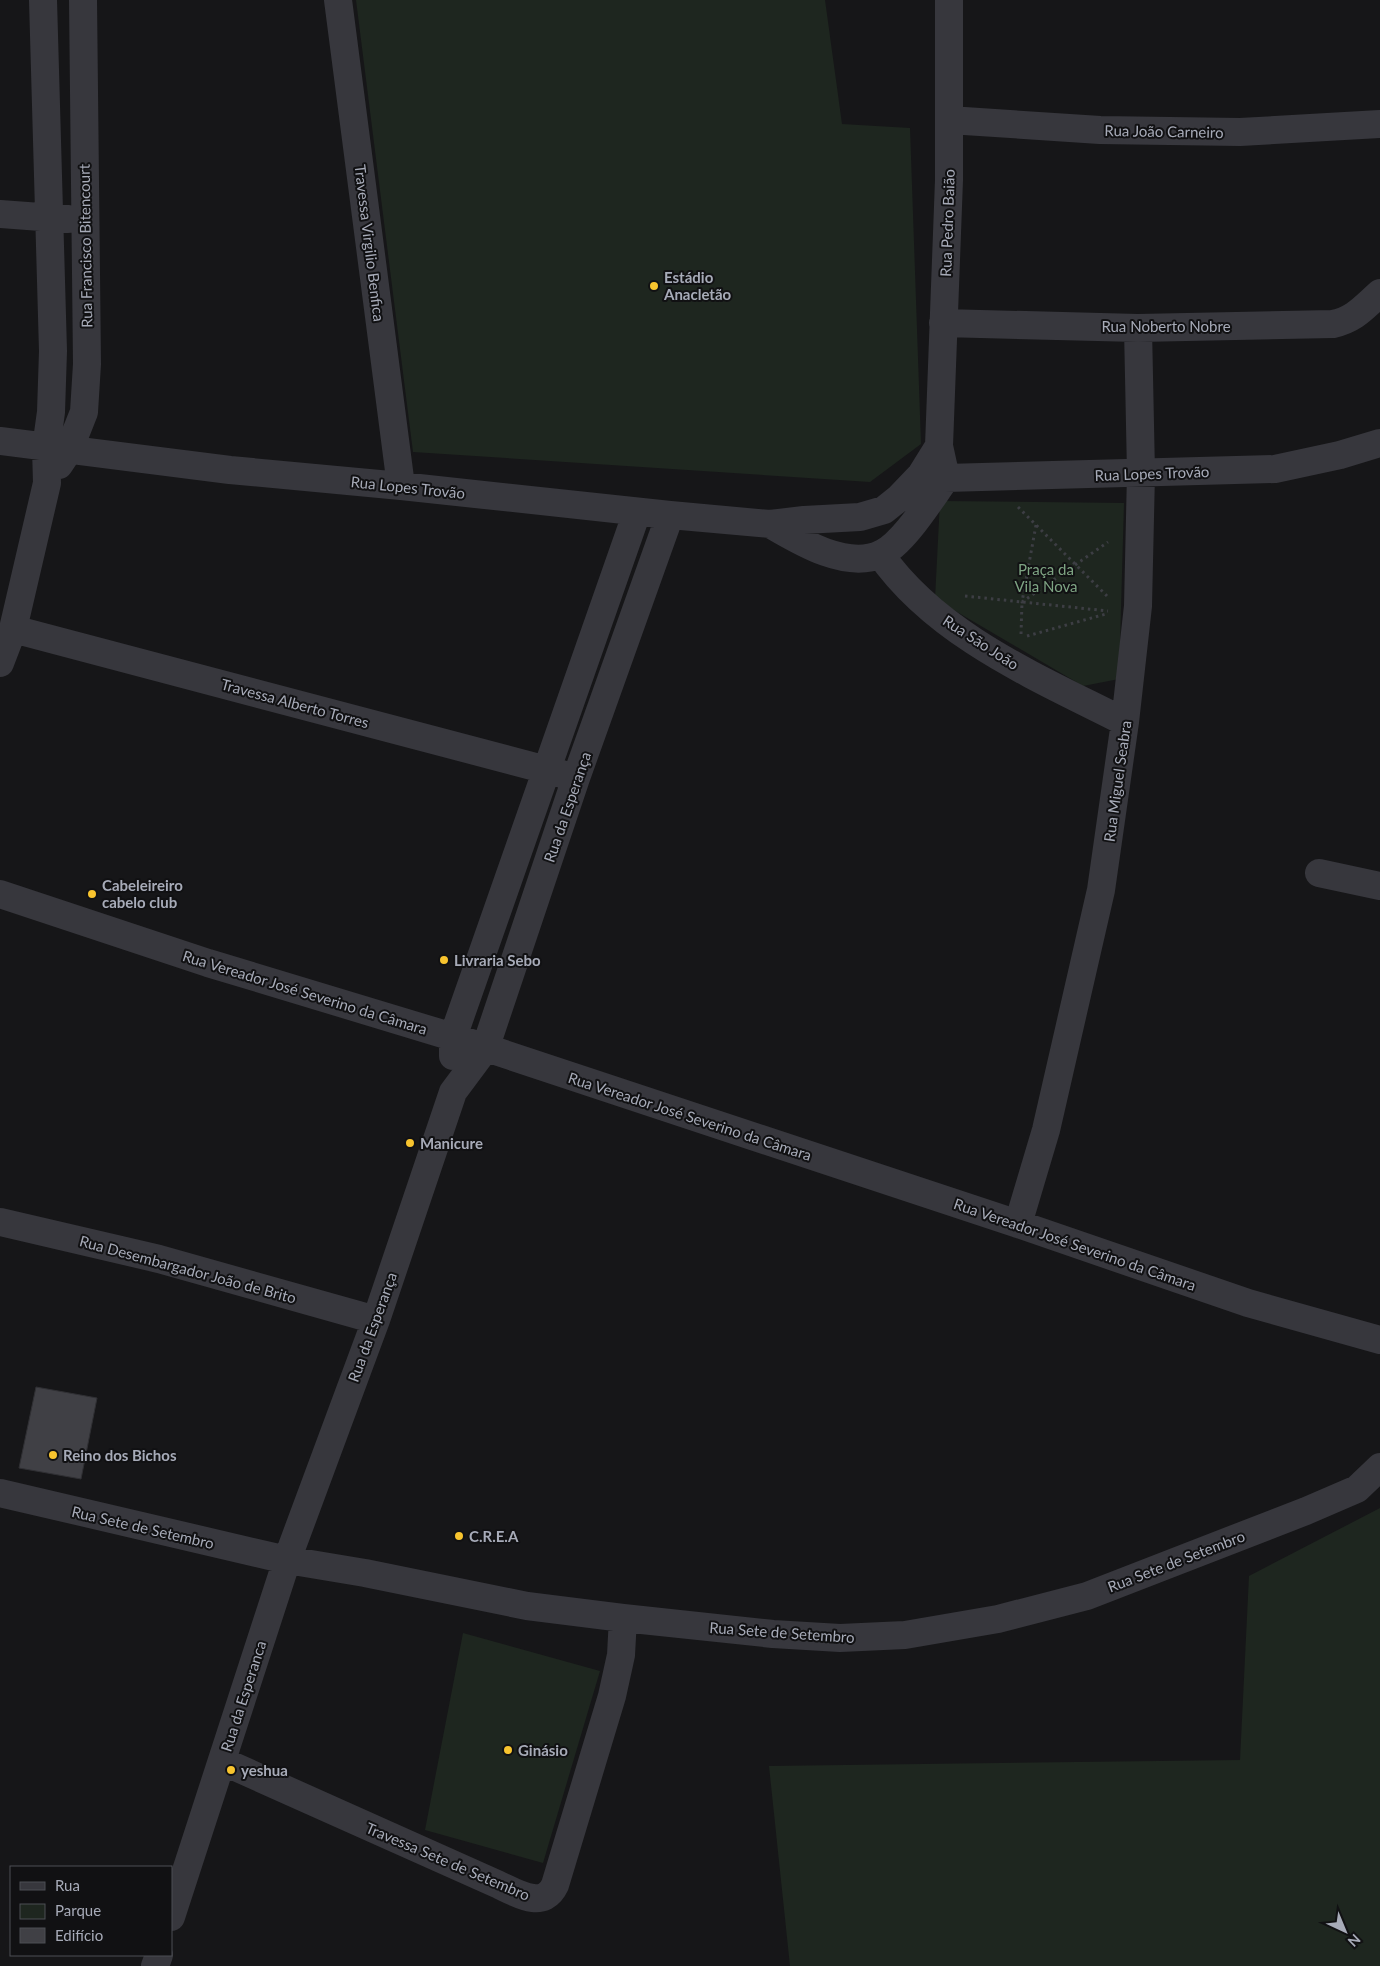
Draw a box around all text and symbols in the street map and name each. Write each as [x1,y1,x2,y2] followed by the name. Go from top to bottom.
[1104,121,1224,141] street label: Rua João Carneiro
[75,163,95,328] street label: Rua Francisco Bitencourt
[351,164,389,322] street label: Travessa Virgilio Benfica
[936,169,958,277] street label: Rua Pedro Baião
[663,268,732,303] place label: Estádio Anacletão
[648,280,660,292] marker: Estádio Anacletão
[1101,317,1231,335] street label: Rua Noberto Nobre
[1094,462,1210,484] street label: Rua Lopes Trovão
[350,472,466,502] street label: Rua Lopes Trovão
[1014,560,1078,595] park label: Praça da Vila Nova
[940,611,1022,673] street label: Rua São João
[219,675,371,731] street label: Travessa Alberto Torres
[1100,719,1134,843] street label: Rua Miguel Seabra
[540,749,594,865] street label: Rua da Esperança
[102,876,183,911] place label: Cabeleireiro cabelo club
[86,888,98,900] marker: Cabeleireiro cabelo club
[181,946,429,1038] street label: Rua Vereador José Severino da Câmara
[454,951,541,969] place label: Livraria Sebo
[438,954,450,966] marker: Livraria Sebo
[566,1068,814,1164] street label: Rua Vereador José Severino da Câmara
[420,1134,483,1152] place label: Manicure
[404,1137,416,1149] marker: Manicure
[952,1194,1198,1294] street label: Rua Vereador José Severino da Câmara
[78,1231,298,1307] street label: Rua Desembargador João de Brito
[344,1270,400,1384] street label: Rua da Esperança
[63,1446,177,1464] place label: Reino dos Bichos
[47,1449,59,1461] marker: Reino dos Bichos
[70,1502,216,1552] street label: Rua Sete de Setembro
[469,1527,519,1545] place label: C.R.E.A
[1105,1527,1247,1595] street label: Rua Sete de Setembro
[453,1530,465,1542] marker: C.R.E.A
[709,1618,855,1646] street label: Rua Sete de Setembro
[217,1638,269,1754] street label: Rua da Esperanca
[518,1741,568,1759] place label: Ginásio
[502,1744,514,1756] marker: Ginásio
[241,1761,288,1779] place label: yeshua
[225,1764,237,1776] marker: yeshua
[363,1818,533,1904] street label: Travessa Sete de Setembro
[10,1866,172,1956] legend
[55,1876,80,1894] text: Rua
[55,1901,101,1919] text: Parque
[1320,1906,1370,1956] north arrow
[55,1926,103,1944] text: Edifício
[1345,1931,1364,1951] text: N

